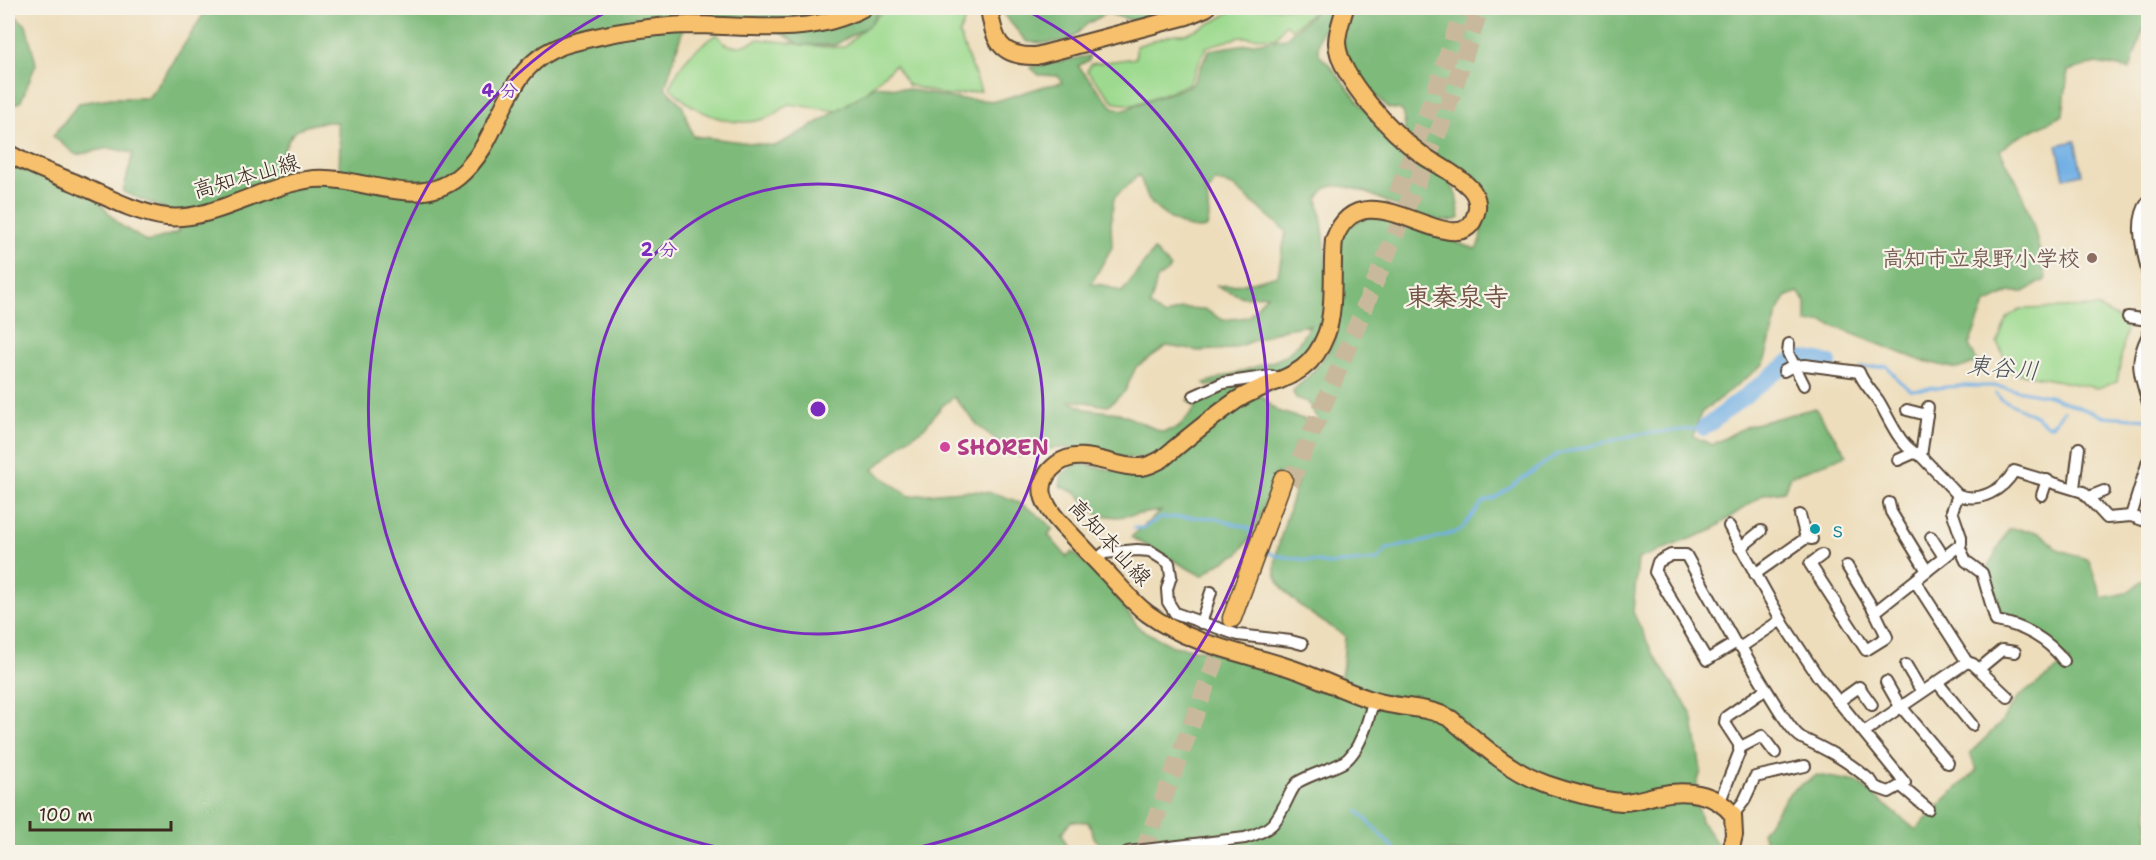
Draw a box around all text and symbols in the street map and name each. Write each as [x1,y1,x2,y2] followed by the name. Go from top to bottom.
[482,79,518,103] text: 4 分
[189,147,303,205] street label: 高知本山線
[641,238,677,262] text: 2 分
[1882,244,2080,273] place label: 高知市立泉野小学校
[2085,251,2099,265] marker: 高知市立泉野小学校
[1405,279,1509,314] district label: 東秦泉寺
[1966,349,2040,387] water label: 東谷川
[808,399,828,419] centre of rings
[957,433,1049,462] place label: SHOREN
[938,440,952,454] marker: SHOREN
[1062,492,1158,592] street label: 高知本山線
[1827,515,1849,544] place label: ｓ
[1808,522,1822,536] marker: ｓ
[30,794,171,832] scale bar
[39,803,93,827] text: 100 m

